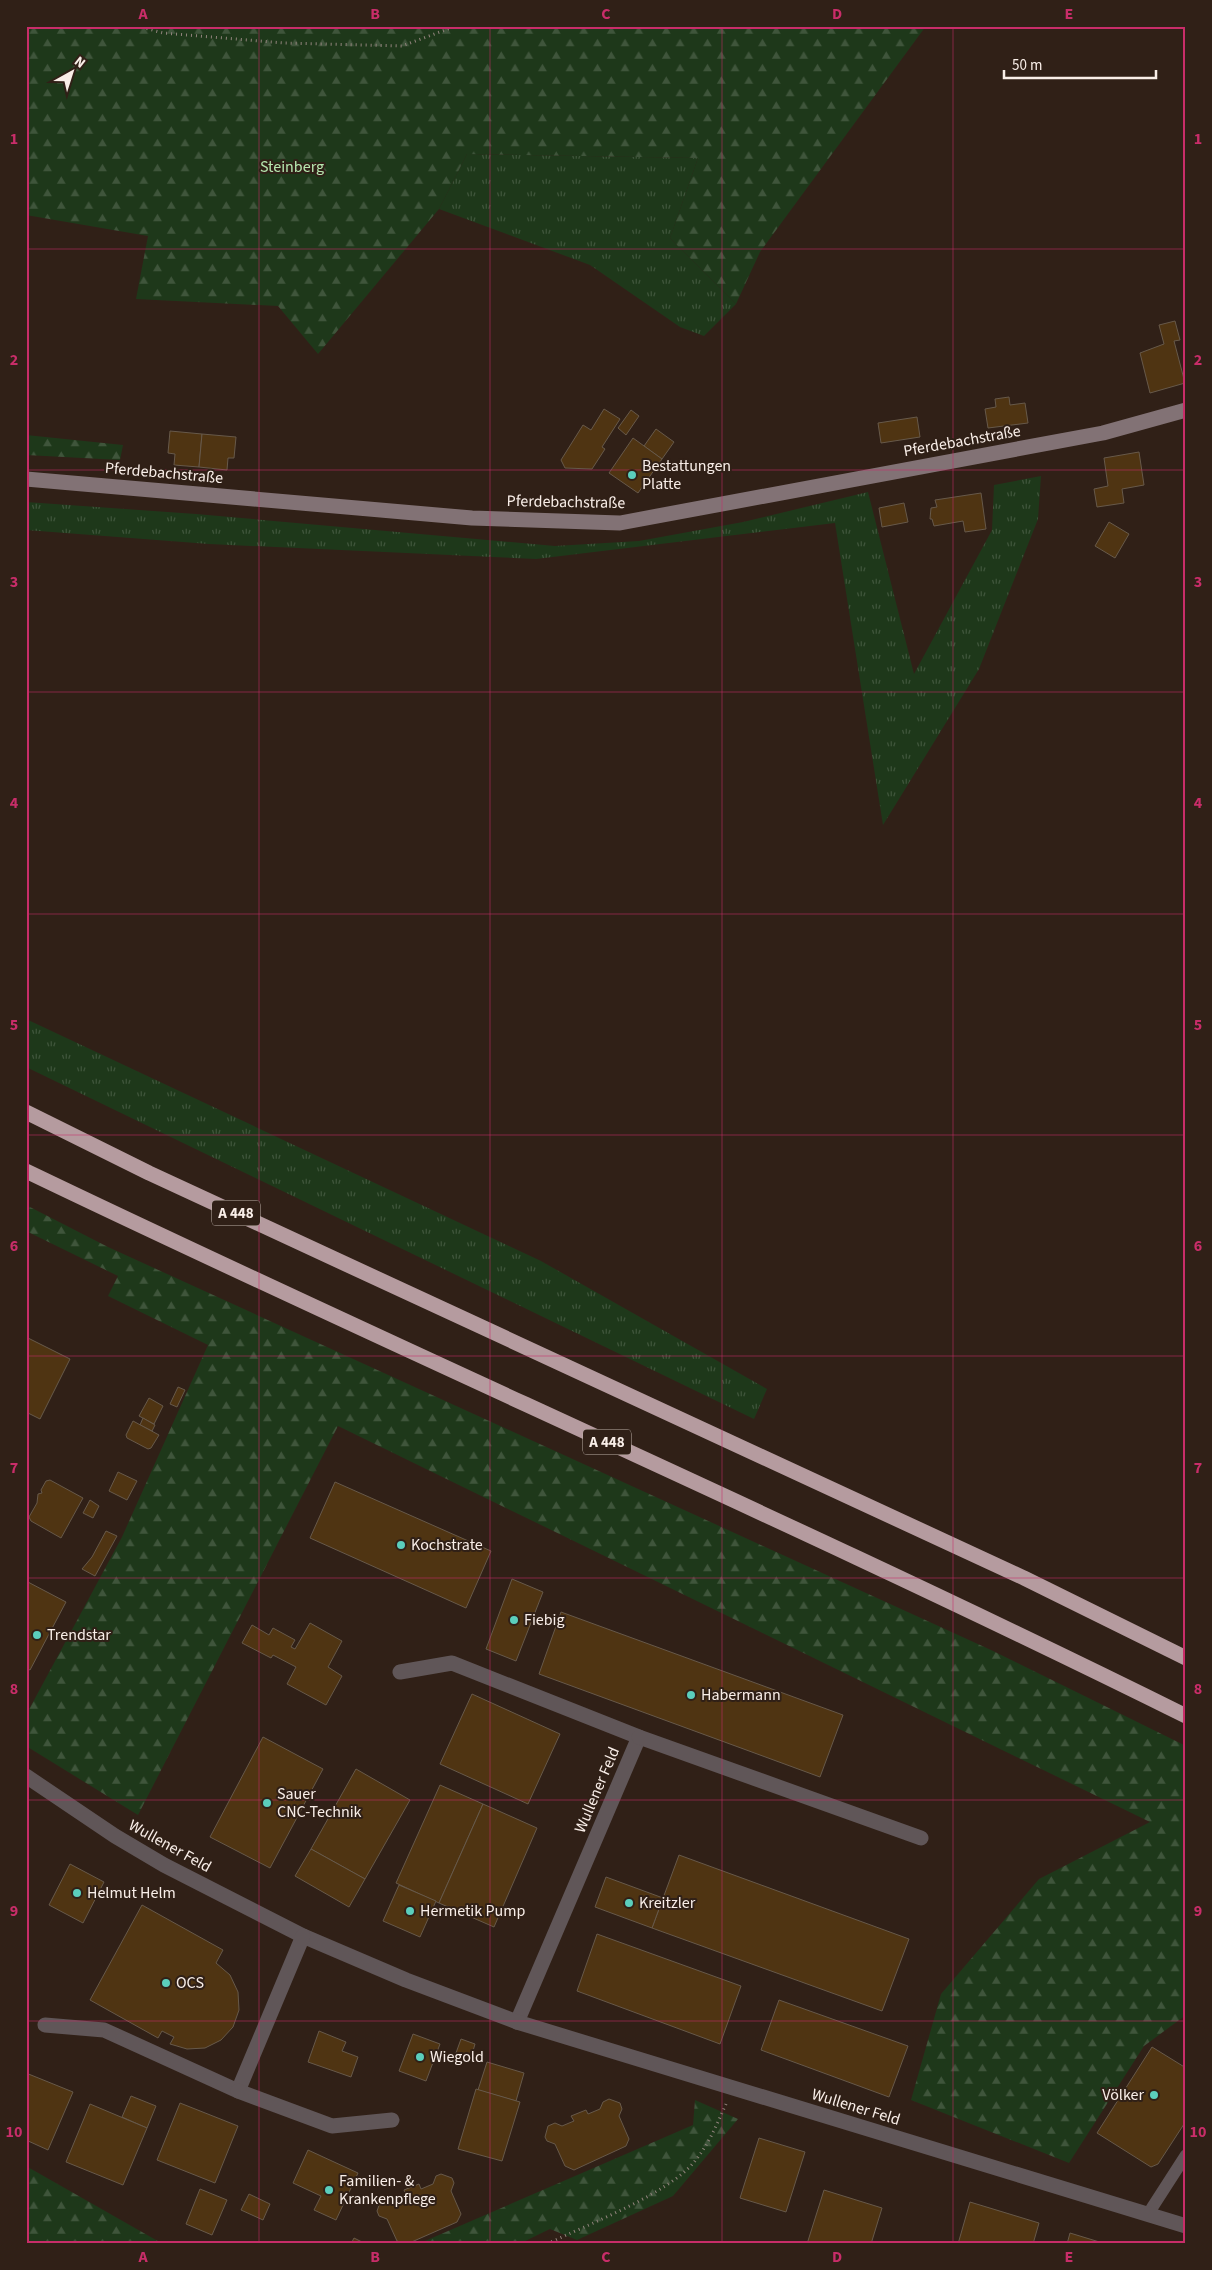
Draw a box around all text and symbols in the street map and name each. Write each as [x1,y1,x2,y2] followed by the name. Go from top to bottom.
[137,3,148,25] text: A
[370,3,380,25] text: B
[601,3,611,25] text: C
[832,3,842,25] text: D
[1065,3,1073,25] text: E
[48,48,98,98] north arrow
[1004,48,1157,80] scale bar
[70,52,89,73] text: N
[1012,55,1042,76] text: 50 m
[10,128,18,150] text: 1
[1194,128,1202,150] text: 1
[260,156,324,178] park label: Steinberg
[10,349,18,371] text: 2
[1194,349,1202,371] text: 2
[902,420,1022,462] street label: Pferdebachstraße
[642,455,731,495] place label: Bestattungen Platte
[104,457,224,489] street label: Pferdebachstraße
[626,469,638,481] marker: Bestattungen Platte
[507,490,626,514] street label: Pferdebachstraße
[10,571,18,593] text: 3
[1194,571,1202,593] text: 3
[10,792,19,814] text: 4
[1194,792,1203,814] text: 4
[10,1014,18,1036] text: 5
[1194,1014,1202,1036] text: 5
[212,1200,260,1226] road number: A 448
[10,1235,18,1257] text: 6
[1194,1235,1202,1257] text: 6
[583,1430,631,1454] road number: A 448
[10,1457,18,1479] text: 7
[1194,1457,1202,1479] text: 7
[411,1534,483,1556] place label: Kochstrate
[395,1539,407,1551] marker: Kochstrate
[524,1609,565,1631] place label: Fiebig
[508,1614,520,1626] marker: Fiebig
[47,1624,111,1646] place label: Trendstar
[31,1629,43,1641] marker: Trendstar
[10,1678,18,1700] text: 8
[1194,1678,1202,1700] text: 8
[701,1684,781,1706] place label: Habermann
[685,1689,697,1701] marker: Habermann
[569,1744,625,1836] street label: Wullener Feld
[277,1783,362,1823] place label: Sauer CNC-Technik
[261,1797,273,1809] marker: Sauer CNC-Technik
[125,1814,215,1878] street label: Wullener Feld
[87,1882,176,1904] place label: Helmut Helm
[71,1887,83,1899] marker: Helmut Helm
[639,1892,696,1914] place label: Kreitzler
[623,1897,635,1909] marker: Kreitzler
[10,1900,18,1922] text: 9
[420,1900,525,1922] place label: Hermetik Pump
[1194,1900,1202,1922] text: 9
[404,1905,416,1917] marker: Hermetik Pump
[176,1972,204,1994] place label: OCS
[160,1977,172,1989] marker: OCS
[430,2046,484,2068] place label: Wiegold
[414,2051,426,2063] marker: Wiegold
[809,2083,903,2131] street label: Wullener Feld
[1102,2084,1144,2106] place label: Völker
[1148,2089,1160,2101] marker: Völker
[6,2121,22,2143] text: 10
[1190,2121,1206,2143] text: 10
[339,2170,436,2210] place label: Familien- & Krankenpflege
[323,2184,335,2196] marker: Familien- & Krankenpflege
[137,2246,148,2268] text: A
[370,2246,380,2268] text: B
[601,2246,611,2268] text: C
[832,2246,842,2268] text: D
[1065,2246,1073,2268] text: E

